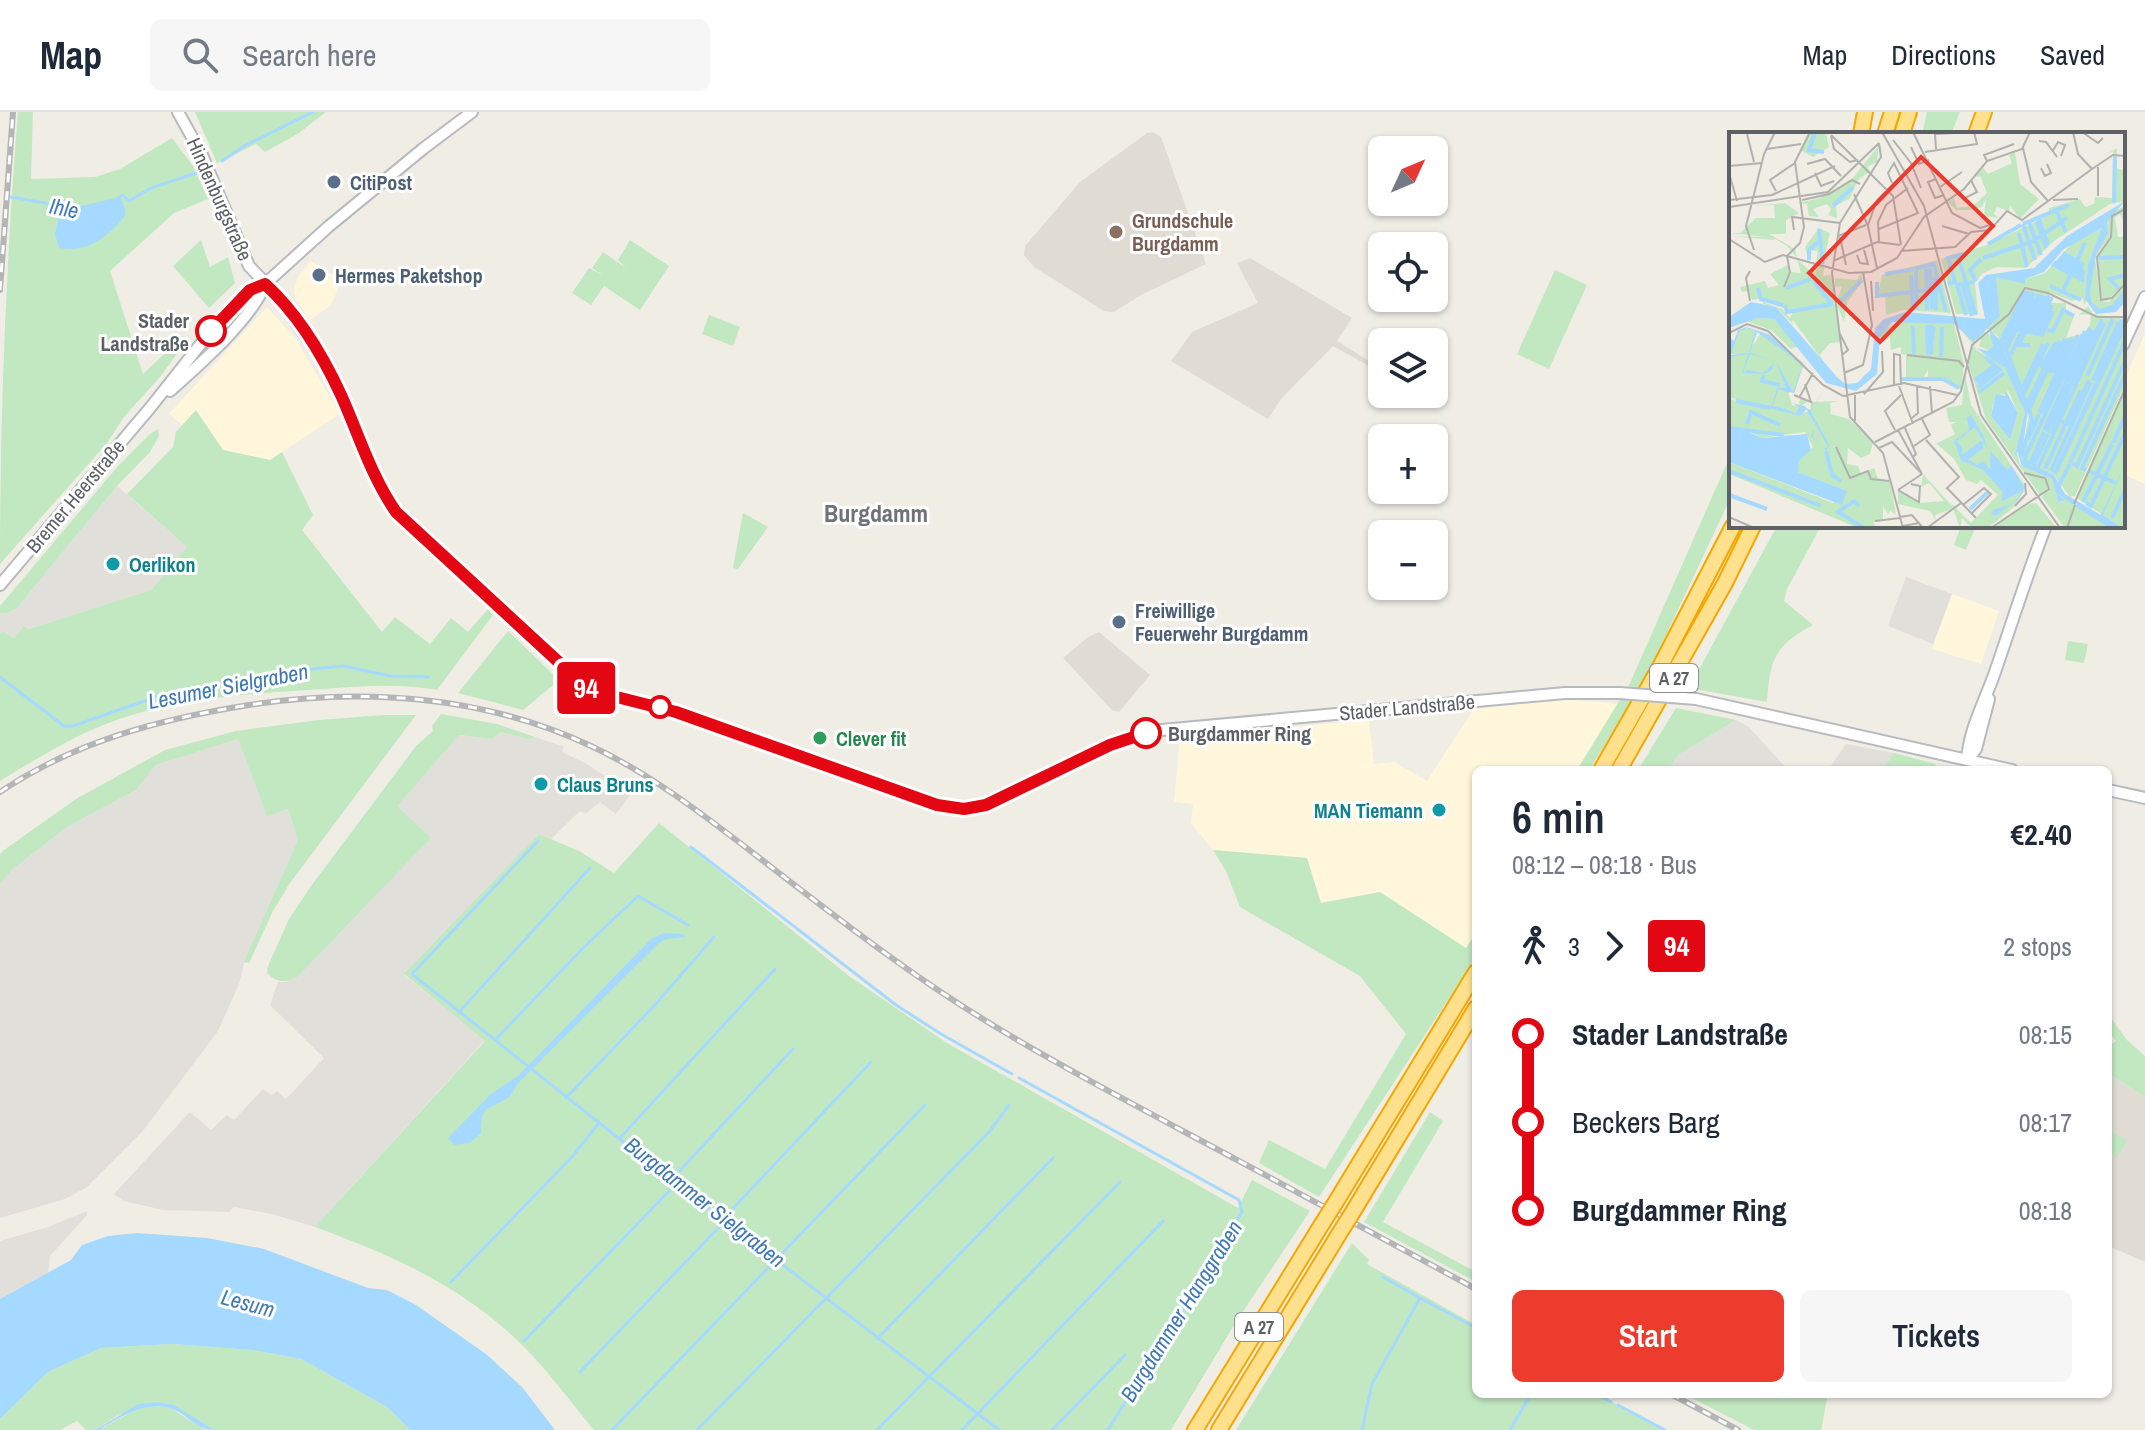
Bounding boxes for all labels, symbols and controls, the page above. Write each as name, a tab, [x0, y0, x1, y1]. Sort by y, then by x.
search box	[150, 19, 710, 91]
text: Map	[40, 30, 102, 81]
icon: search	[178, 33, 222, 77]
text: Search here	[242, 35, 376, 75]
text: Map	[1803, 36, 1847, 74]
text: Directions	[1891, 36, 1996, 74]
text: Saved	[2040, 36, 2105, 74]
inset map	[1729, 132, 2125, 528]
street label: Hindenburgstraße	[181, 133, 259, 265]
north arrow	[1368, 136, 1448, 216]
map controls	[1368, 136, 1448, 600]
place label: CitiPost	[350, 169, 412, 196]
marker: CitiPost	[325, 173, 343, 191]
water label: Ihle	[47, 190, 81, 226]
place label: Grundschule Burgdamm	[1132, 207, 1233, 257]
marker: Grundschule Burgdamm	[1107, 223, 1125, 241]
button: locate	[1368, 232, 1448, 312]
place label: Hermes Paketshop	[335, 262, 483, 289]
marker: Hermes Paketshop	[310, 266, 328, 284]
place label: Stader Landstraße	[101, 307, 190, 357]
marker: Stader Landstraße	[196, 316, 226, 346]
button: layers	[1368, 328, 1448, 408]
button: +	[1368, 424, 1448, 504]
street label: Bremer Heerstraße	[20, 434, 130, 558]
district label: Burgdamm	[824, 497, 928, 529]
button: −	[1368, 520, 1448, 600]
place label: Oerlikon	[129, 551, 196, 578]
marker: Oerlikon	[104, 555, 122, 573]
place label: Freiwillige Feuerwehr Burgdamm	[1135, 597, 1308, 647]
marker: Freiwillige Feuerwehr Burgdamm	[1110, 613, 1128, 631]
water label: Lesumer Sielgraben	[145, 656, 311, 716]
line badge: 94	[550, 662, 622, 714]
road number: A 27	[1650, 664, 1698, 692]
text: 94	[573, 669, 599, 707]
street label: Stader Landstraße	[1338, 688, 1476, 726]
unlabelled marker	[649, 696, 671, 718]
marker: Burgdammer Ring	[1131, 718, 1161, 748]
place label: Burgdammer Ring	[1168, 720, 1311, 747]
place label: Clever fit	[836, 725, 907, 752]
marker: Clever fit	[811, 729, 829, 747]
place label: Claus Bruns	[557, 771, 654, 798]
marker: Claus Bruns	[532, 775, 550, 793]
text: 6 min	[1512, 787, 1605, 847]
place label: MAN Tiemann	[1314, 797, 1423, 824]
marker: MAN Tiemann	[1430, 801, 1448, 819]
text: €2.40	[2010, 814, 2072, 854]
text: 08:12 – 08:18 · Bus	[1512, 847, 1697, 882]
icon: walk	[1512, 924, 1556, 968]
icon: forward	[1592, 924, 1636, 968]
text: 94	[1664, 927, 1689, 965]
text: 3	[1568, 929, 1580, 964]
text: 2 stops	[2003, 929, 2072, 964]
text: Stader Landstraße	[1572, 1014, 1788, 1054]
text: 08:15	[2019, 1017, 2072, 1052]
text: Beckers Barg	[1572, 1102, 1720, 1142]
text: 08:17	[2019, 1105, 2072, 1140]
water label: Burgdammer Sielgraben	[618, 1130, 792, 1274]
text: Burgdammer Ring	[1572, 1190, 1787, 1230]
text: 08:18	[2019, 1193, 2072, 1228]
water label: Burgdammer Hanggraben	[1113, 1215, 1249, 1407]
water label: Lesum	[218, 1282, 278, 1324]
button: Start	[1512, 1290, 1784, 1382]
button: Tickets	[1800, 1290, 2072, 1382]
road number: A 27	[1235, 1313, 1283, 1341]

